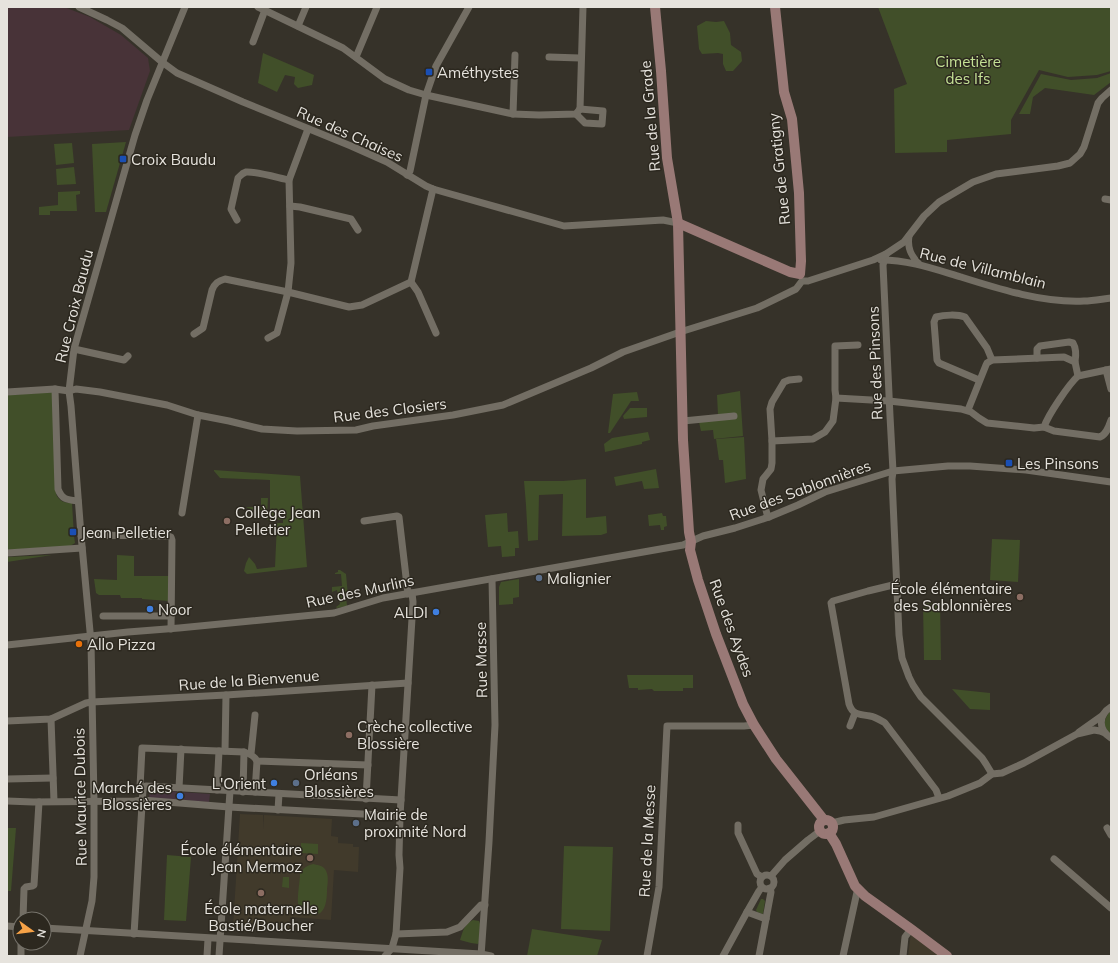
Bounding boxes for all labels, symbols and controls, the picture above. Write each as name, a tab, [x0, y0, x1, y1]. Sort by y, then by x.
park label: Cimetière des Ifs	[935, 52, 1001, 88]
street label: Rue de la Grade	[636, 60, 664, 172]
place label: Améthystes	[437, 63, 519, 82]
marker: Améthystes	[424, 67, 434, 77]
street label: Rue des Chaises	[294, 102, 406, 166]
street label: Rue de Gratigny	[764, 112, 794, 226]
place label: Croix Baudu	[131, 150, 216, 169]
marker: Croix Baudu	[118, 154, 128, 164]
street label: Rue de Villamblain	[918, 243, 1048, 293]
street label: Rue Croix Baudu	[51, 247, 97, 365]
street label: Rue des Pinsons	[864, 306, 886, 420]
street label: Rue des Closiers	[332, 394, 448, 426]
place label: Les Pinsons	[1017, 454, 1099, 473]
street label: Rue des Sablonnières	[727, 456, 873, 524]
marker: Les Pinsons	[1004, 458, 1014, 468]
place label: Collège Jean Pelletier	[235, 503, 321, 539]
marker: Collège Jean Pelletier	[222, 516, 232, 526]
place label: Jean Pelletier	[81, 523, 172, 542]
marker: Jean Pelletier	[68, 527, 78, 537]
place label: Malignier	[547, 569, 612, 588]
street label: Rue des Murlins	[304, 570, 416, 612]
marker: Malignier	[534, 573, 544, 583]
street label: Rue des Aydes	[706, 576, 758, 680]
place label: École élémentaire des Sablonnières	[890, 579, 1012, 615]
marker: École élémentaire des Sablonnières	[1015, 592, 1025, 602]
place label: Noor	[158, 600, 192, 619]
place label: ALDI	[394, 603, 428, 622]
marker: Noor	[145, 604, 155, 614]
marker: ALDI	[431, 607, 441, 617]
street label: Rue Masse	[471, 622, 491, 698]
place label: Allo Pizza	[87, 635, 155, 654]
marker: Allo Pizza	[74, 639, 84, 649]
street label: Rue de la Bienvenue	[178, 666, 320, 694]
place label: Crèche collective Blossière	[357, 717, 472, 753]
street label: Rue Maurice Dubois	[69, 728, 91, 866]
marker: Crèche collective Blossière	[344, 730, 354, 740]
place label: Orléans Blossières	[304, 765, 374, 801]
place label: L'Orient	[212, 774, 266, 793]
place label: Marché des Blossières	[92, 778, 172, 814]
marker: L'Orient	[269, 778, 279, 788]
marker: Orléans Blossières	[291, 778, 301, 788]
street label: Rue de la Messe	[635, 784, 659, 898]
marker: Marché des Blossières	[175, 791, 185, 801]
place label: Mairie de proximité Nord	[364, 805, 466, 841]
marker: Mairie de proximité Nord	[351, 818, 361, 828]
place label: École élémentaire Jean Mermoz	[180, 840, 302, 876]
marker: École élémentaire Jean Mermoz	[305, 853, 315, 863]
marker: École maternelle Bastié/Boucher	[256, 888, 266, 898]
place label: École maternelle Bastié/Boucher	[204, 899, 318, 935]
north arrow	[12, 911, 52, 951]
text: N	[34, 928, 50, 939]

